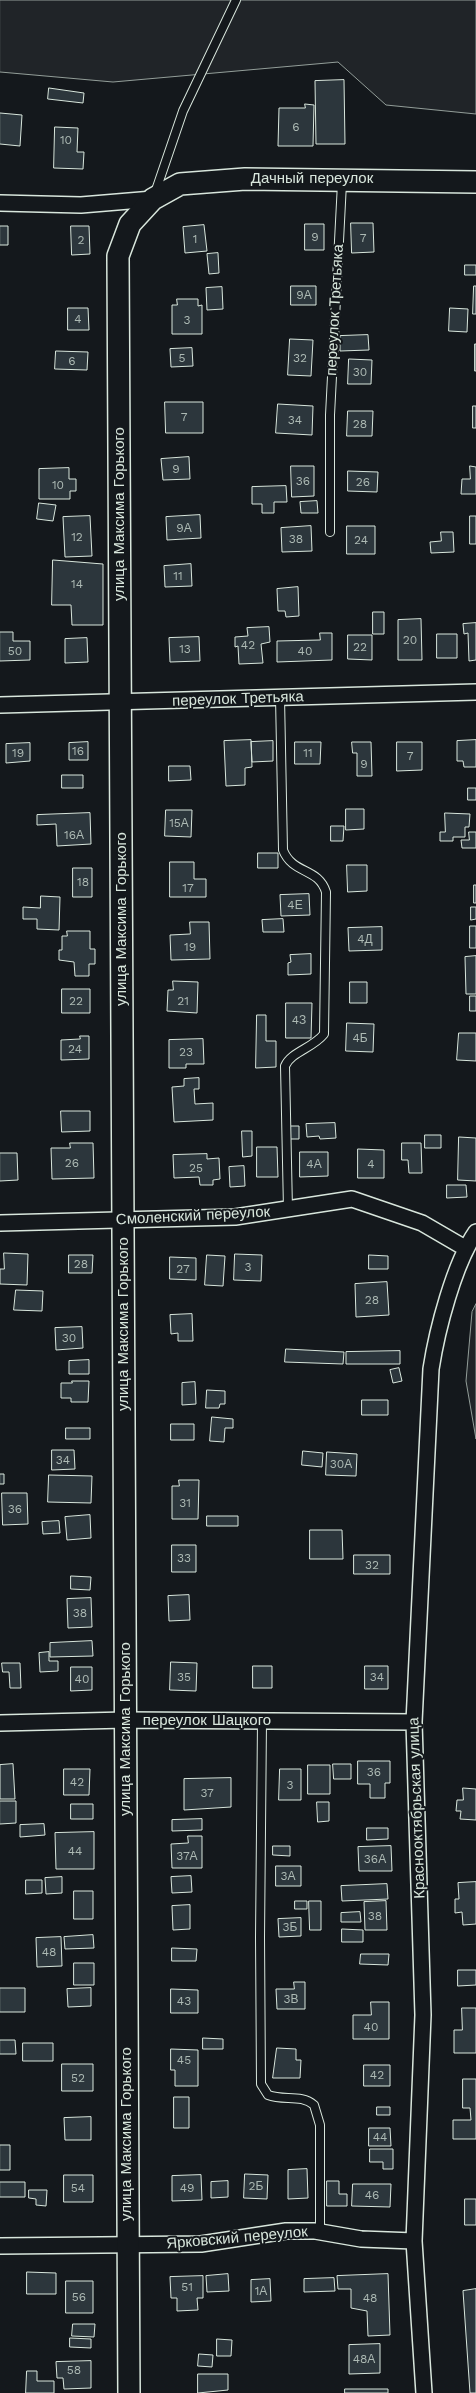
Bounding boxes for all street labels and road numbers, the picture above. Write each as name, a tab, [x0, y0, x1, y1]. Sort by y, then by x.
street label: Дачный переулок	[251, 170, 373, 188]
street label: переулок Третьяка	[323, 244, 347, 376]
street label: улица Максима Горького	[111, 427, 129, 601]
street label: переулок Третьяка	[172, 688, 304, 710]
street label: улица Максима Горького	[113, 832, 131, 1006]
street label: Смоленский переулок	[115, 1203, 271, 1229]
street label: улица Максима Горького	[115, 1237, 133, 1411]
street label: улица Максима Горького	[117, 1642, 135, 1816]
street label: переулок Шацкого	[143, 1712, 271, 1730]
street label: Краснооктябрьская улица	[405, 1717, 429, 1899]
street label: улица Максима Горького	[118, 2047, 136, 2221]
street label: Ярковский переулок	[166, 2223, 308, 2253]

